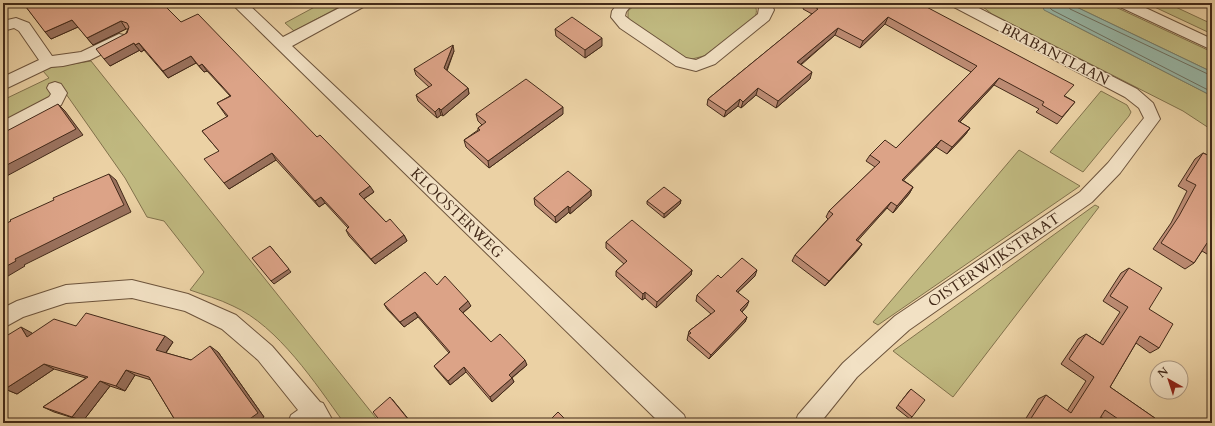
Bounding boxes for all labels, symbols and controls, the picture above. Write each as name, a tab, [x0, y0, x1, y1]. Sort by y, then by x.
street label: BRABANTLAAN	[997, 18, 1113, 90]
street label: KLOOSTERWEG	[406, 163, 508, 263]
street label: OISTERWIJKSTRAAT	[924, 208, 1064, 312]
north arrow	[1149, 360, 1189, 400]
text: N	[1155, 363, 1172, 381]

